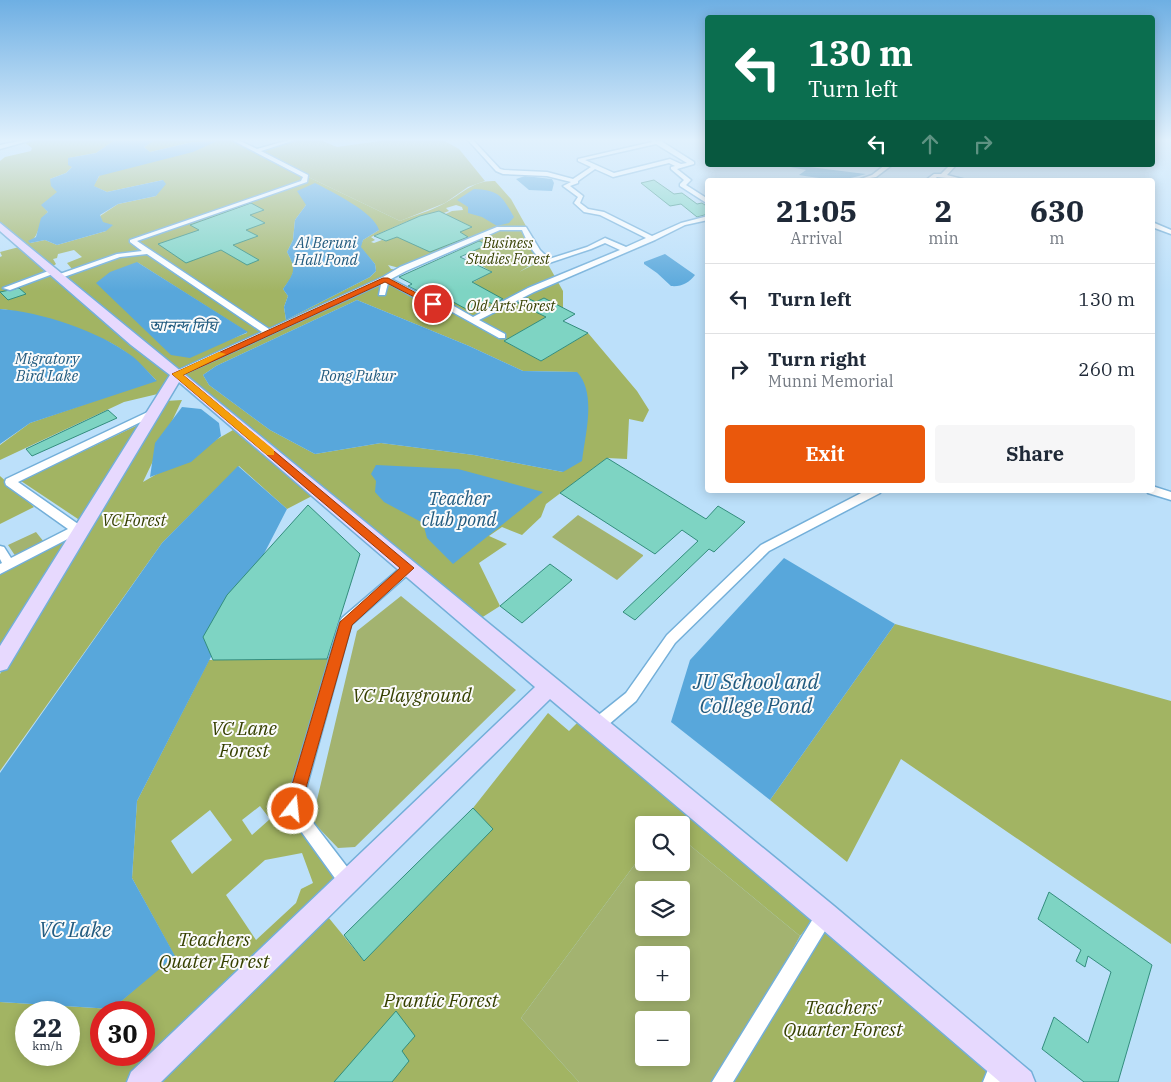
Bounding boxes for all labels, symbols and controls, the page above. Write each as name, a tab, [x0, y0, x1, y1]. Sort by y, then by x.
text: 130 m	[808, 30, 913, 76]
icon: left	[725, 35, 790, 100]
text: Turn left	[808, 74, 898, 103]
icon: left	[863, 130, 891, 158]
icon: ahead	[916, 130, 944, 158]
icon: right	[969, 130, 997, 158]
text: 21:05	[776, 191, 857, 230]
text: 2	[935, 191, 953, 230]
text: 630	[1030, 191, 1084, 230]
text: Arrival	[791, 228, 843, 248]
text: min	[928, 228, 959, 248]
text: m	[1049, 228, 1065, 248]
water label: Al Beruni Hall Pond	[293, 233, 359, 269]
park label: Business Studies Forest	[465, 234, 551, 268]
pin	[412, 283, 454, 325]
icon: left	[725, 285, 753, 313]
text: Turn left	[768, 287, 851, 311]
text: 130 m	[1078, 287, 1135, 311]
icon: arrive	[419, 290, 447, 318]
park label: Old Arts Forest	[467, 297, 556, 315]
water label: আনন্দ দিঘি	[149, 316, 220, 335]
text: Turn right	[768, 347, 866, 371]
water label: Migratory Bird Lake	[14, 349, 80, 385]
icon: right	[725, 355, 753, 383]
text: 260 m	[1078, 357, 1135, 381]
water label: Rong Pukur	[319, 366, 396, 385]
text: Munni Memorial	[768, 371, 894, 391]
button: Exit	[725, 425, 925, 483]
button: Share	[935, 425, 1135, 483]
water label: Teacher club pond	[422, 487, 497, 531]
park label: VC Forest	[102, 510, 167, 530]
water label: JU School and College Pond	[692, 667, 819, 719]
park label: VC Playground	[352, 683, 473, 707]
park label: VC Lane Forest	[211, 716, 278, 762]
position arrow	[266, 782, 318, 834]
map controls	[635, 816, 690, 1066]
button: search	[635, 816, 690, 871]
button: layers	[635, 881, 690, 936]
water label: VC Lake	[39, 915, 112, 943]
park label: Teachers Quater Forest	[159, 927, 271, 973]
button: +	[635, 946, 690, 1001]
park label: Prantic Forest	[383, 988, 500, 1012]
park label: Teachers' Quarter Forest	[783, 995, 904, 1041]
speed limit sign: 30	[90, 1001, 155, 1066]
text: 22	[32, 1011, 63, 1044]
button: −	[635, 1011, 690, 1066]
text: km/h	[32, 1038, 63, 1053]

